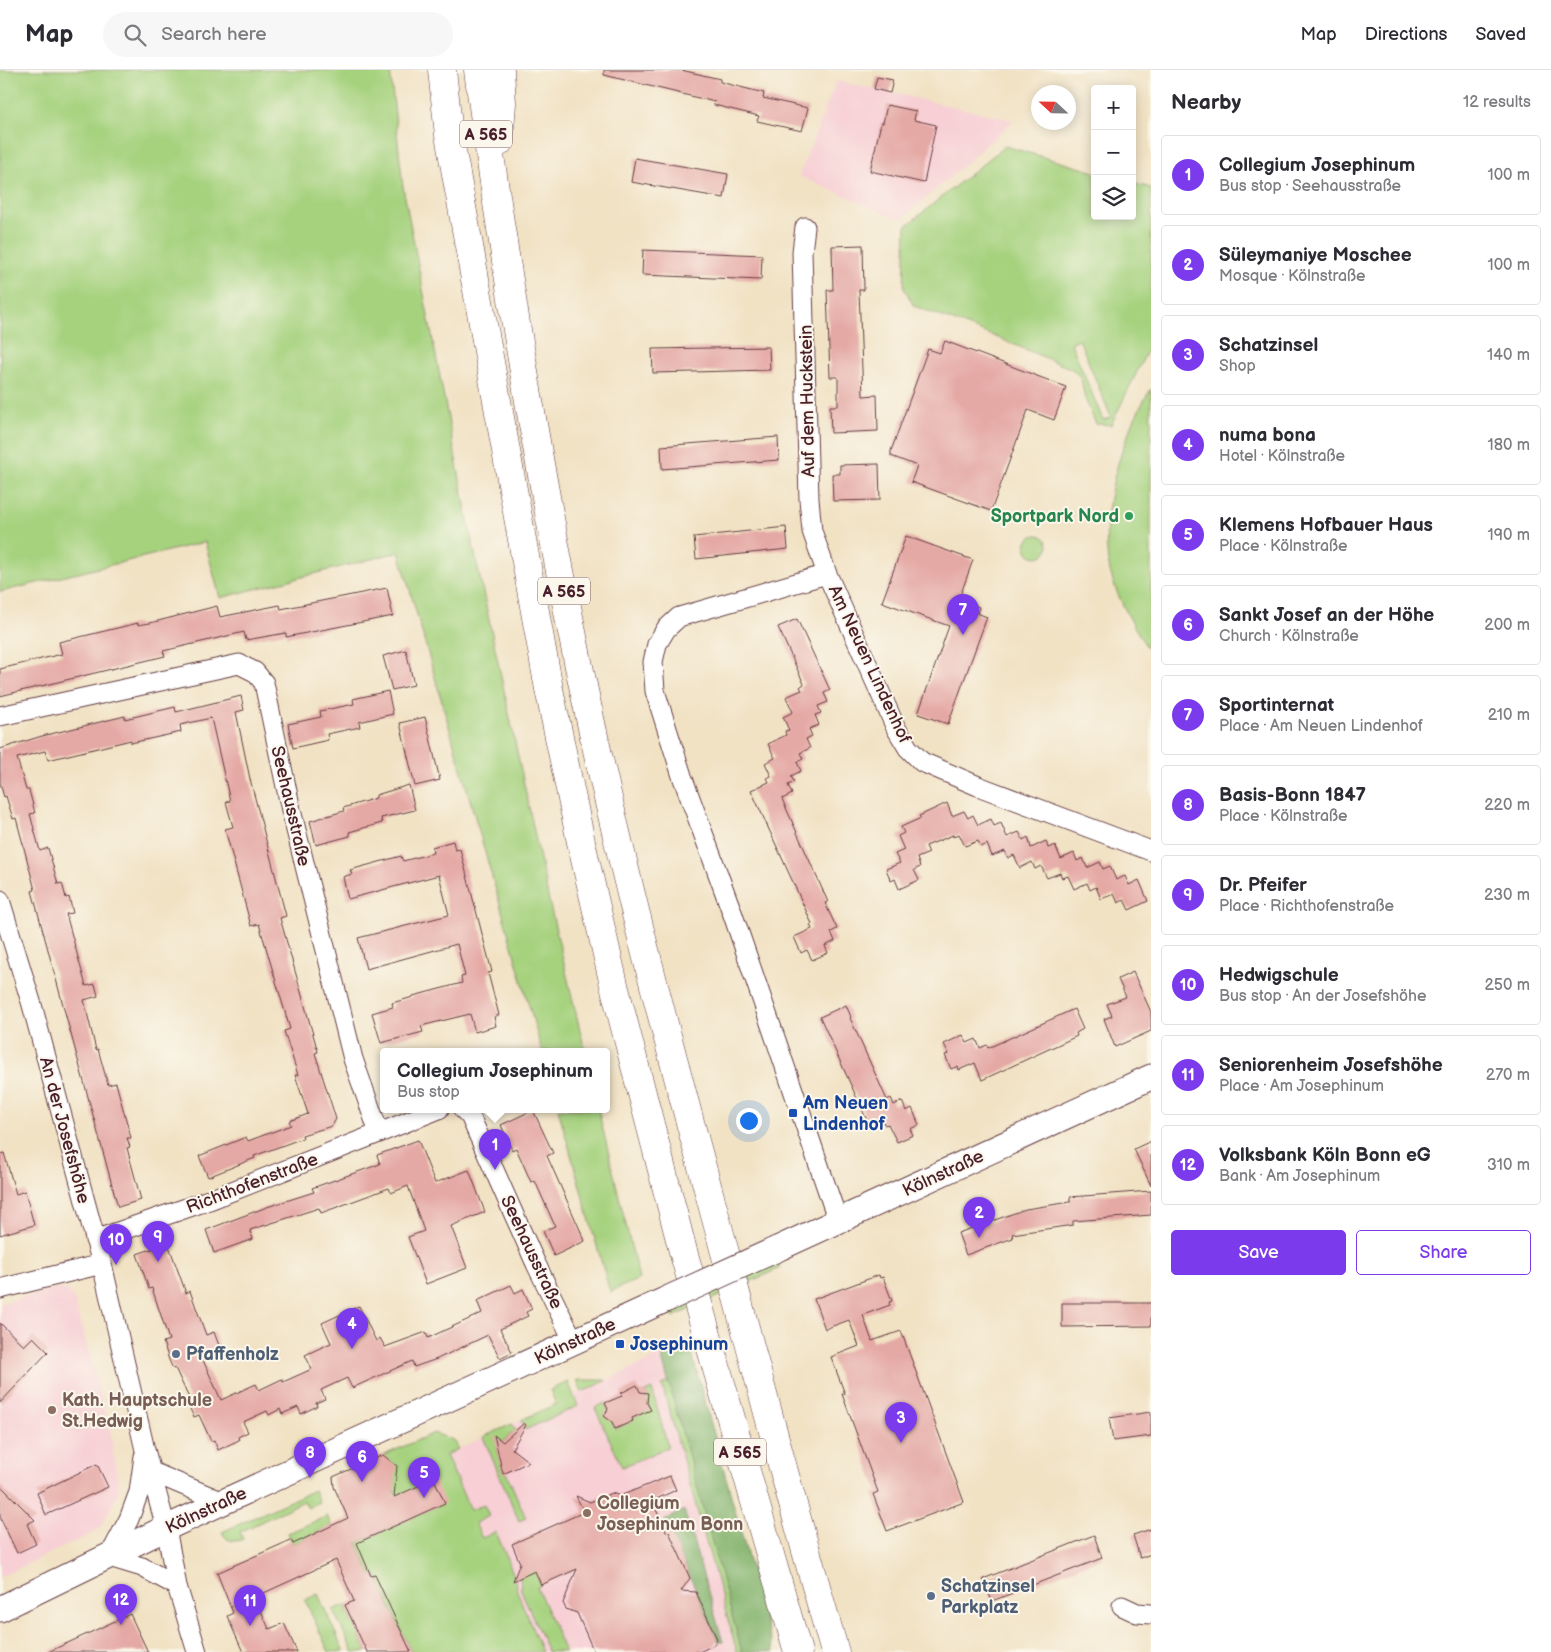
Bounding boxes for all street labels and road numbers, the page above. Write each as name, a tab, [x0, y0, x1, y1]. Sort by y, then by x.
road number: A 565	[460, 121, 512, 148]
street label: Auf dem Huckstein	[796, 325, 819, 477]
road number: A 565	[538, 578, 590, 604]
street label: Am Neuen Lindenhof	[824, 582, 916, 747]
street label: Seehausstraße	[266, 744, 315, 869]
street label: An der Josefshöhe	[35, 1055, 94, 1206]
street label: Kölnstraße	[899, 1145, 987, 1201]
street label: Richthofenstraße	[183, 1149, 321, 1218]
street label: Seehausstraße	[496, 1192, 567, 1313]
street label: Kölnstraße	[531, 1313, 619, 1369]
road number: A 565	[714, 1438, 766, 1465]
street label: Kölnstraße	[162, 1482, 250, 1538]

